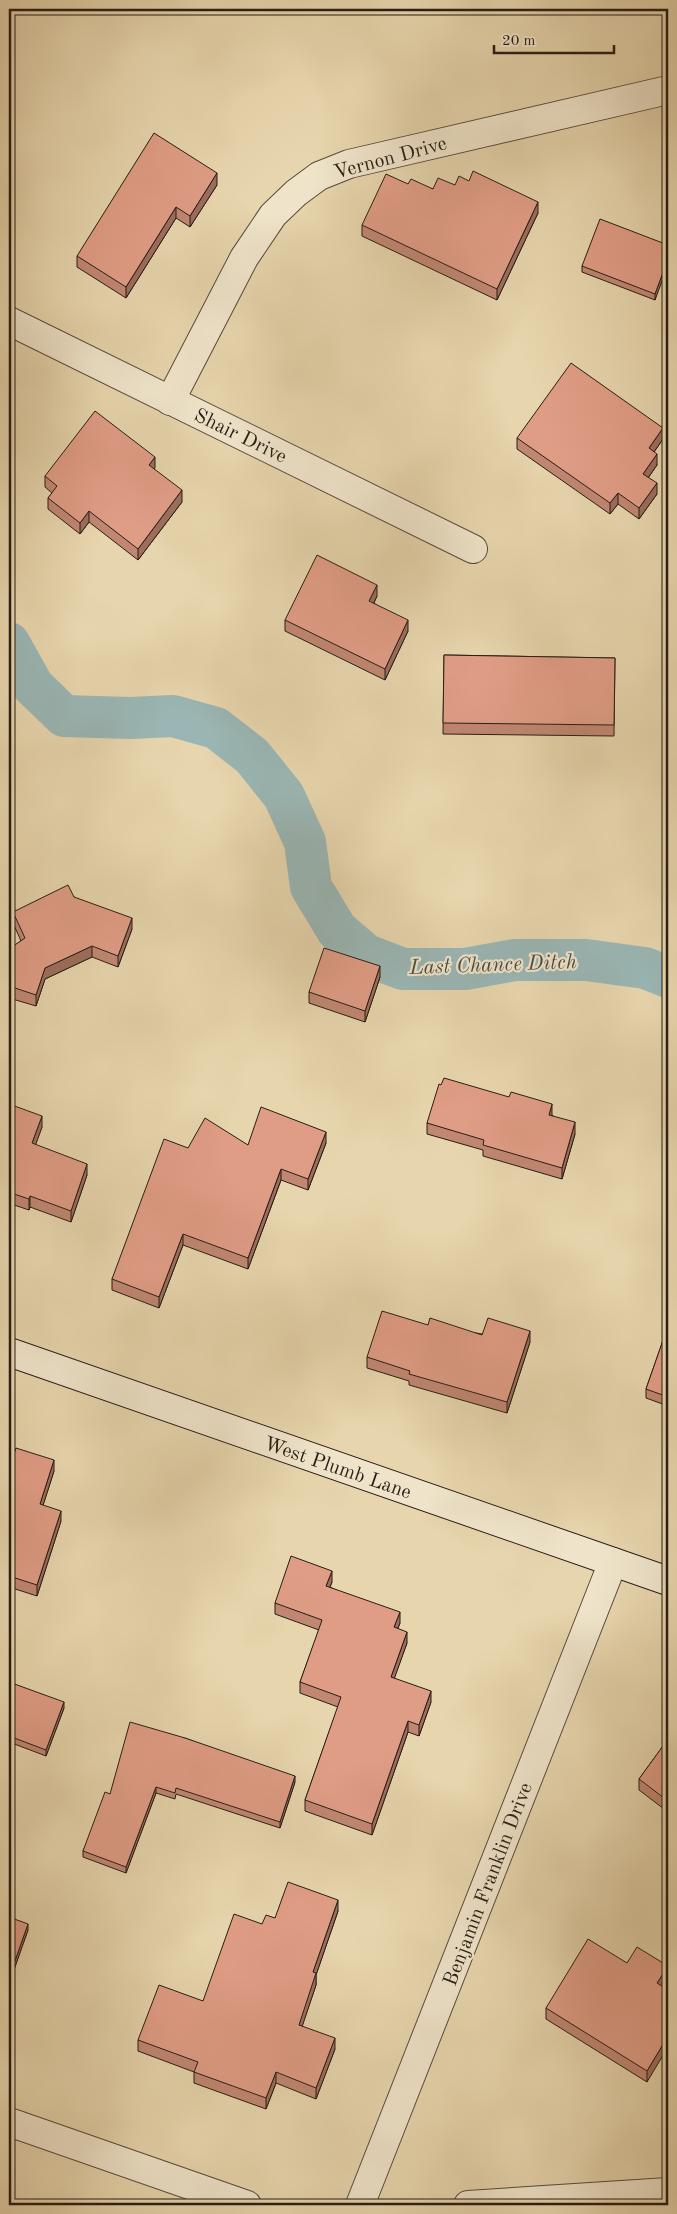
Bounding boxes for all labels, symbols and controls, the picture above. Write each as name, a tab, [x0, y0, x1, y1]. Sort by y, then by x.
scale bar	[494, 22, 614, 54]
text: 20 m	[502, 34, 536, 49]
street label: Vernon Drive	[332, 134, 449, 184]
street label: Shair Drive	[191, 406, 290, 468]
water label: Last Chance Ditch	[408, 952, 577, 979]
street label: West Plumb Lane	[261, 1434, 414, 1504]
street label: Benjamin Franklin Drive	[441, 1780, 537, 1989]

